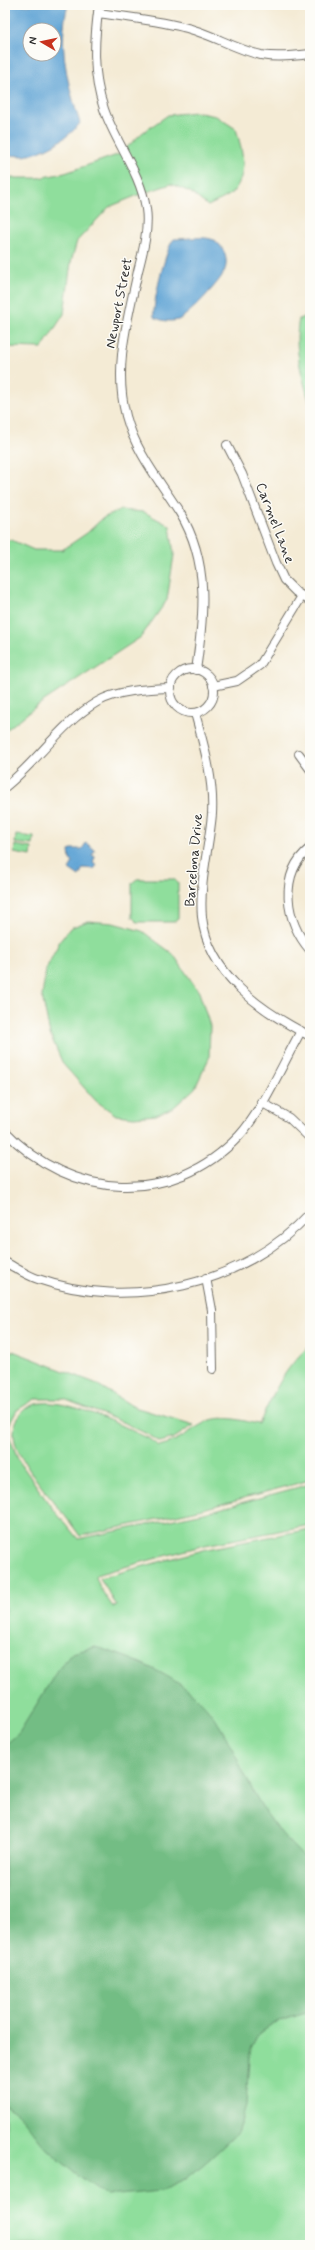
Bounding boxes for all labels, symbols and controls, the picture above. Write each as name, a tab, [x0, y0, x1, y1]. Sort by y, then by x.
north arrow	[22, 22, 62, 62]
text: N	[26, 36, 41, 45]
street label: Newport Street	[101, 256, 137, 350]
street label: Carmel Lane	[251, 480, 299, 566]
street label: Barcelona Drive	[181, 812, 207, 907]

